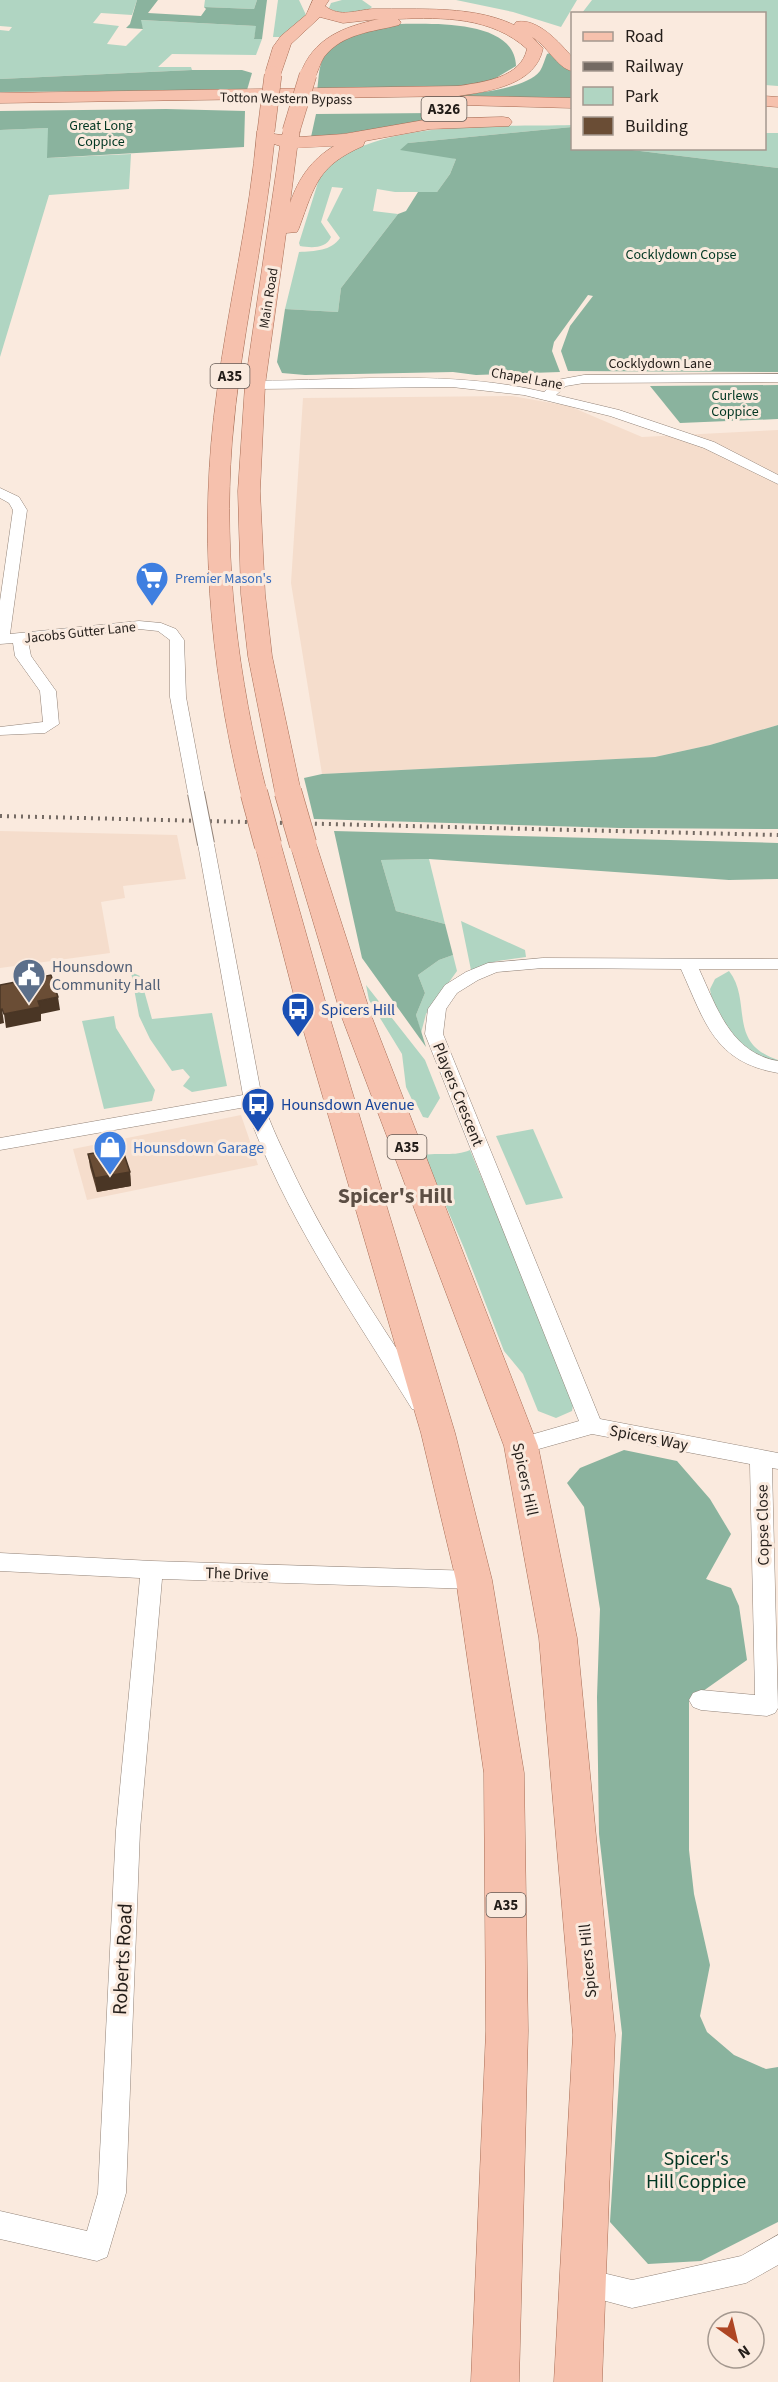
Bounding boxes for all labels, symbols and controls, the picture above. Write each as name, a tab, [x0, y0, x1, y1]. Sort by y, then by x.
legend	[571, 12, 766, 150]
text: Road	[625, 24, 664, 49]
text: Railway	[625, 54, 684, 79]
text: Park	[625, 84, 659, 109]
street label: Totton Western Bypass	[220, 88, 352, 110]
road number: A326	[422, 97, 466, 121]
text: Building	[625, 114, 688, 139]
park label: Great Long Coppice	[69, 116, 133, 152]
park label: Cocklydown Copse	[626, 245, 737, 265]
street label: Main Road	[254, 266, 284, 330]
street label: Cocklydown Lane	[608, 354, 712, 374]
street label: Chapel Lane	[490, 363, 564, 395]
road number: A35	[210, 364, 250, 388]
park label: Curlews Coppice	[711, 386, 759, 422]
supermarket icon: Premier Mason's	[134, 560, 170, 607]
place label: Premier Mason's	[175, 569, 272, 589]
street label: Jacobs Gutter Lane	[23, 617, 137, 649]
place label: Hounsdown Community Hall	[52, 956, 160, 996]
public building icon: Hounsdown Community Hall	[11, 957, 47, 1004]
bus stop icon: Spicers Hill	[280, 991, 316, 1038]
place label: Spicers Hill	[321, 999, 395, 1021]
street label: Players Crescent	[427, 1039, 489, 1150]
bus stop icon: Hounsdown Avenue	[240, 1086, 276, 1133]
place label: Hounsdown Avenue	[281, 1094, 415, 1116]
shop icon: Hounsdown Garage	[92, 1129, 128, 1176]
road number: A35	[388, 1135, 426, 1159]
place label: Hounsdown Garage	[133, 1137, 264, 1159]
district label: Spicer's Hill	[338, 1180, 453, 1212]
street label: Spicers Way	[608, 1420, 690, 1456]
street label: Spicers Hill	[507, 1441, 543, 1518]
street label: Copse Close	[751, 1484, 775, 1566]
street label: The Drive	[205, 1562, 269, 1586]
road number: A35	[486, 1893, 526, 1917]
street label: Roberts Road	[106, 1902, 140, 2016]
street label: Spicers Hill	[574, 1923, 602, 1999]
park label: Spicer's Hill Coppice	[646, 2145, 746, 2196]
north arrow	[706, 2310, 766, 2370]
text: N	[733, 2340, 754, 2364]

